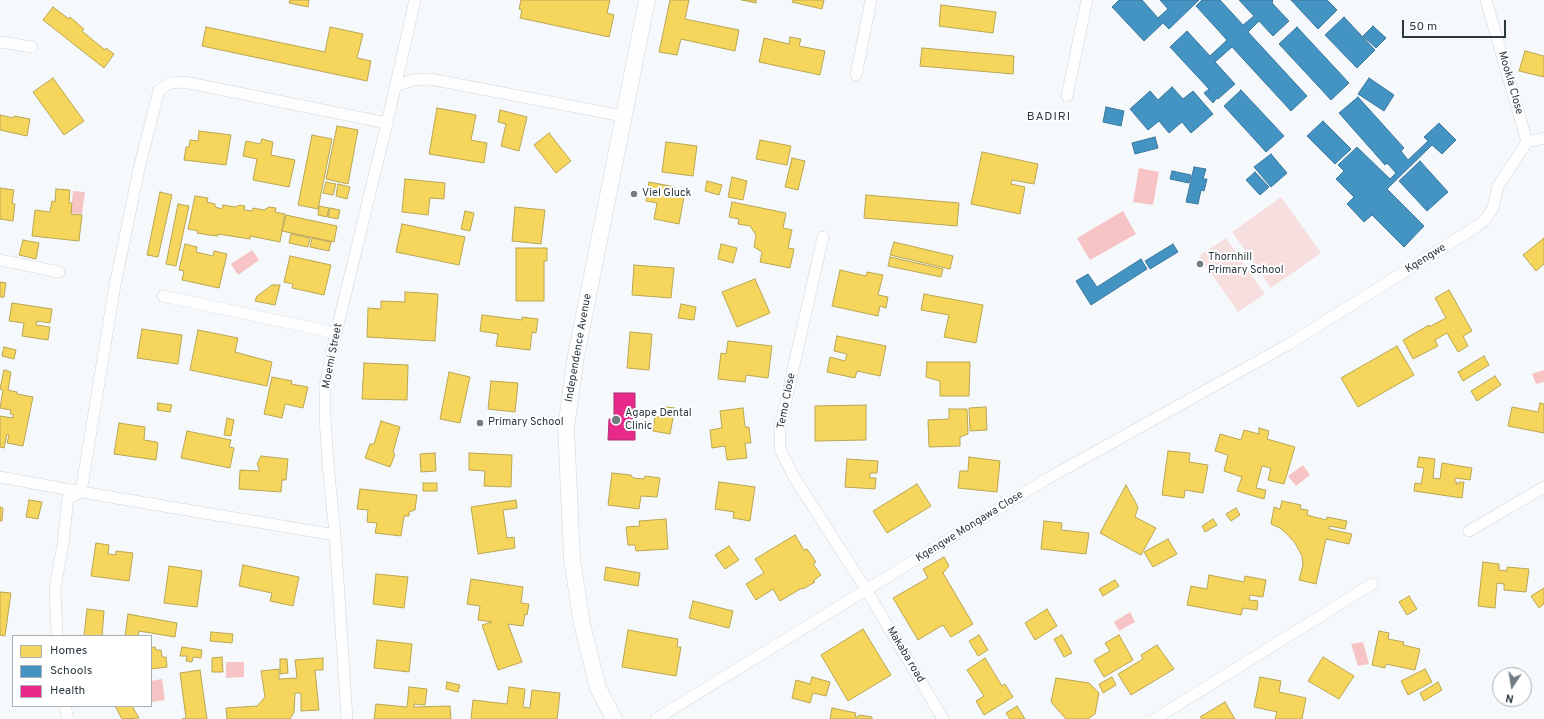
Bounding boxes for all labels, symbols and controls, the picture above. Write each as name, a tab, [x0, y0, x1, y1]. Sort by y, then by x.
scale bar	[1404, 12, 1508, 38]
text: 50 m	[1409, 19, 1437, 35]
street label: Mookla Close	[1495, 50, 1525, 116]
district label: BADIRI	[1027, 111, 1071, 125]
place label: Viel Gluck	[642, 187, 691, 201]
marker: Viel Gluck	[629, 189, 639, 199]
street label: Kgengwe	[1403, 241, 1449, 277]
place label: Thornhill Primary School	[1208, 251, 1284, 277]
marker: Thornhill Primary School	[1195, 259, 1205, 269]
street label: Independence Avenue	[563, 293, 595, 403]
street label: Moemi Street	[320, 322, 346, 390]
street label: Temo Close	[775, 372, 799, 430]
place label: Agape Dental Clinic	[625, 407, 692, 433]
marker: Agape Dental Clinic	[610, 414, 622, 426]
place label: Primary School	[488, 416, 564, 430]
marker: Primary School	[475, 418, 485, 428]
street label: Kgengwe Mongawa Close	[914, 488, 1026, 566]
street label: Makaba road	[883, 625, 927, 685]
legend	[12, 635, 152, 707]
text: Homes	[50, 643, 87, 659]
text: Schools	[50, 663, 92, 679]
north arrow	[1492, 667, 1532, 707]
text: Health	[50, 683, 85, 699]
text: N	[1504, 690, 1515, 705]

